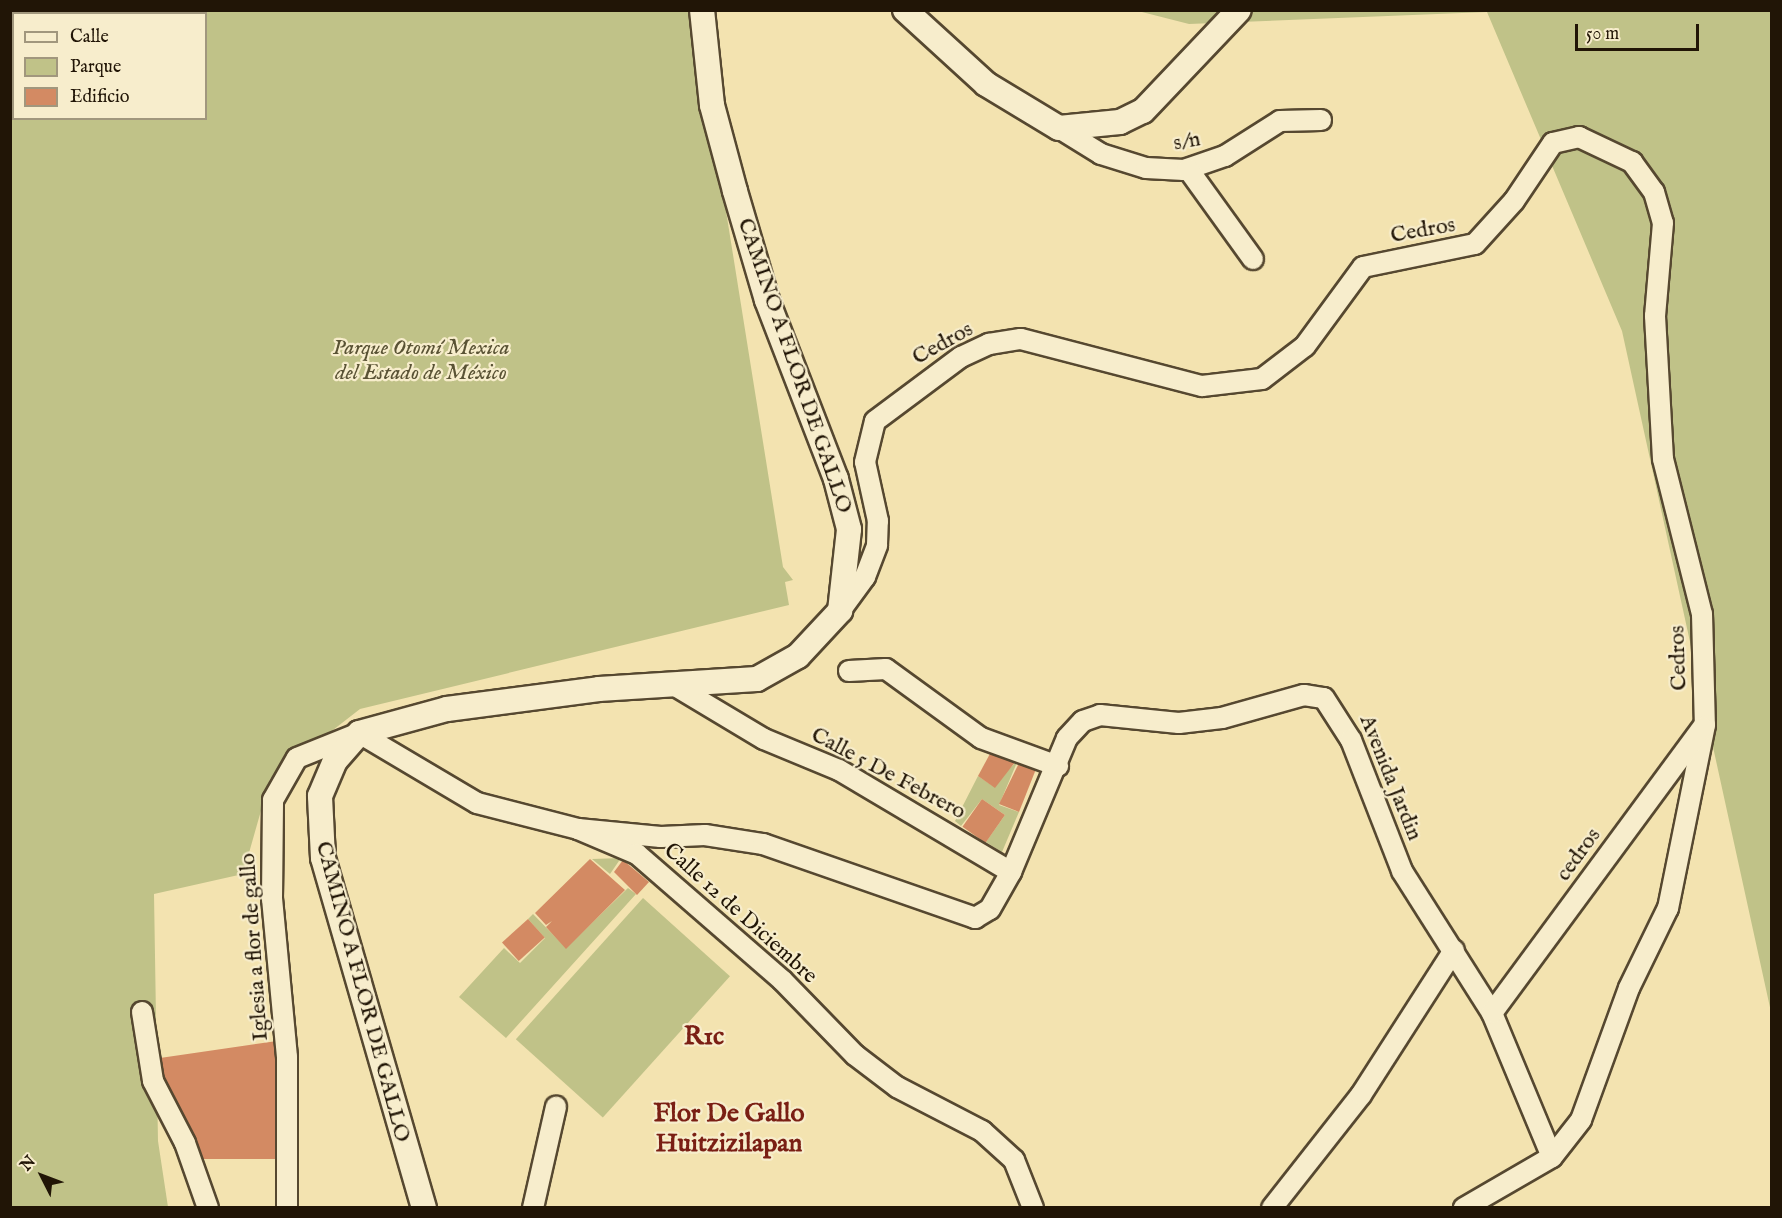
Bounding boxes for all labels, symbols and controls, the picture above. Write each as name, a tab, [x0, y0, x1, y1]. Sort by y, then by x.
legend	[12, 12, 207, 120]
scale bar	[1578, 12, 1702, 50]
text: 50 m	[1586, 23, 1619, 46]
text: Calle	[70, 26, 109, 49]
text: Parque	[70, 56, 121, 79]
text: Edificio	[70, 86, 130, 109]
street label: s/n	[1171, 127, 1203, 157]
street label: Cedros	[1389, 212, 1457, 250]
street label: CAMINO A FLOR DE GALLO	[731, 215, 857, 517]
street label: Cedros	[908, 317, 978, 371]
park label: Parque Otomí Mexica del Estado de México	[333, 335, 509, 386]
street label: Cedros	[1665, 625, 1693, 691]
street label: Avenida Jardin	[1353, 711, 1427, 845]
street label: Calle 5 De Febrero	[806, 722, 970, 826]
street label: cedros	[1551, 823, 1607, 887]
street label: Calle 12 de Diciembre	[658, 838, 822, 990]
street label: CAMINO A FLOR DE GALLO	[309, 839, 415, 1145]
street label: Iglesia a flor de gallo	[235, 852, 275, 1042]
district label: R1c	[684, 1021, 724, 1053]
district label: Flor De Gallo Huitzizilapan	[653, 1098, 805, 1160]
north arrow	[12, 1146, 72, 1206]
text: N	[17, 1152, 41, 1176]

